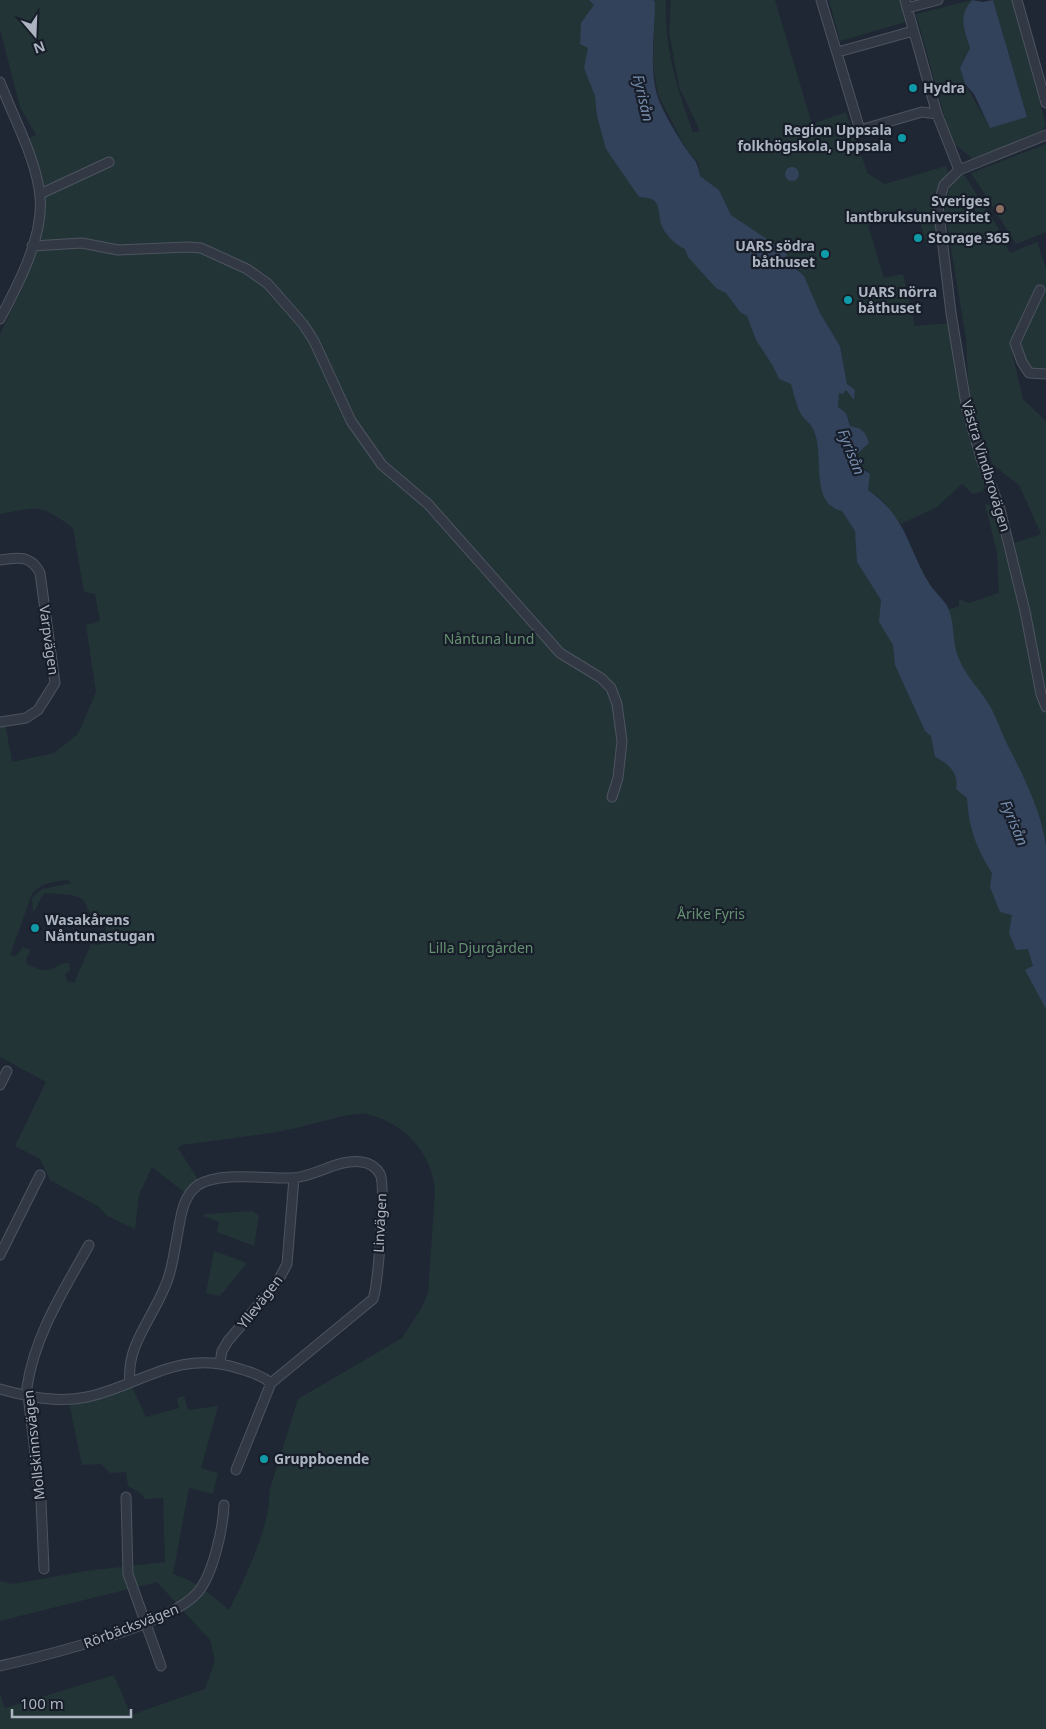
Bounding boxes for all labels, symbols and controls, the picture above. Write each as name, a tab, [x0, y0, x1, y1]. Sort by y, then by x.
north arrow	[10, 10, 60, 60]
text: N	[31, 37, 48, 59]
water label: Fyrisån	[629, 72, 659, 123]
place label: Hydra	[923, 78, 965, 97]
marker: Hydra	[907, 82, 919, 94]
place label: Region Uppsala folkhögskola, Uppsala	[737, 120, 892, 155]
marker: Region Uppsala folkhögskola, Uppsala	[896, 132, 908, 144]
place label: Sveriges lantbruksuniversitet	[846, 191, 990, 226]
marker: Sveriges lantbruksuniversitet	[994, 203, 1006, 215]
place label: Storage 365	[928, 228, 1010, 247]
marker: Storage 365	[912, 232, 924, 244]
place label: UARS södra båthuset	[735, 236, 815, 271]
marker: UARS södra båthuset	[819, 248, 831, 260]
place label: UARS nörra båthuset	[858, 282, 937, 317]
marker: UARS nörra båthuset	[842, 294, 854, 306]
street label: Västra Vindbrovägen	[957, 398, 1016, 534]
water label: Fyrisån	[834, 426, 870, 477]
street label: Varpvägen	[35, 604, 64, 676]
park label: Nåntuna lund	[444, 629, 534, 648]
water label: Fyrisån	[996, 797, 1033, 848]
park label: Årike Fyris	[677, 904, 745, 923]
place label: Wasakårens Nåntunastugan	[45, 910, 155, 945]
marker: Wasakårens Nåntunastugan	[29, 922, 41, 934]
park label: Lilla Djurgården	[429, 938, 533, 957]
street label: Linvägen	[368, 1193, 391, 1253]
street label: Yllevägen	[233, 1271, 286, 1332]
street label: Mollskinnsvägen	[18, 1389, 49, 1501]
place label: Gruppboende	[274, 1449, 369, 1468]
marker: Gruppboende	[258, 1453, 270, 1465]
street label: Rörbäcksvägen	[81, 1599, 181, 1652]
scale bar	[12, 1686, 131, 1718]
text: 100 m	[20, 1693, 64, 1713]

